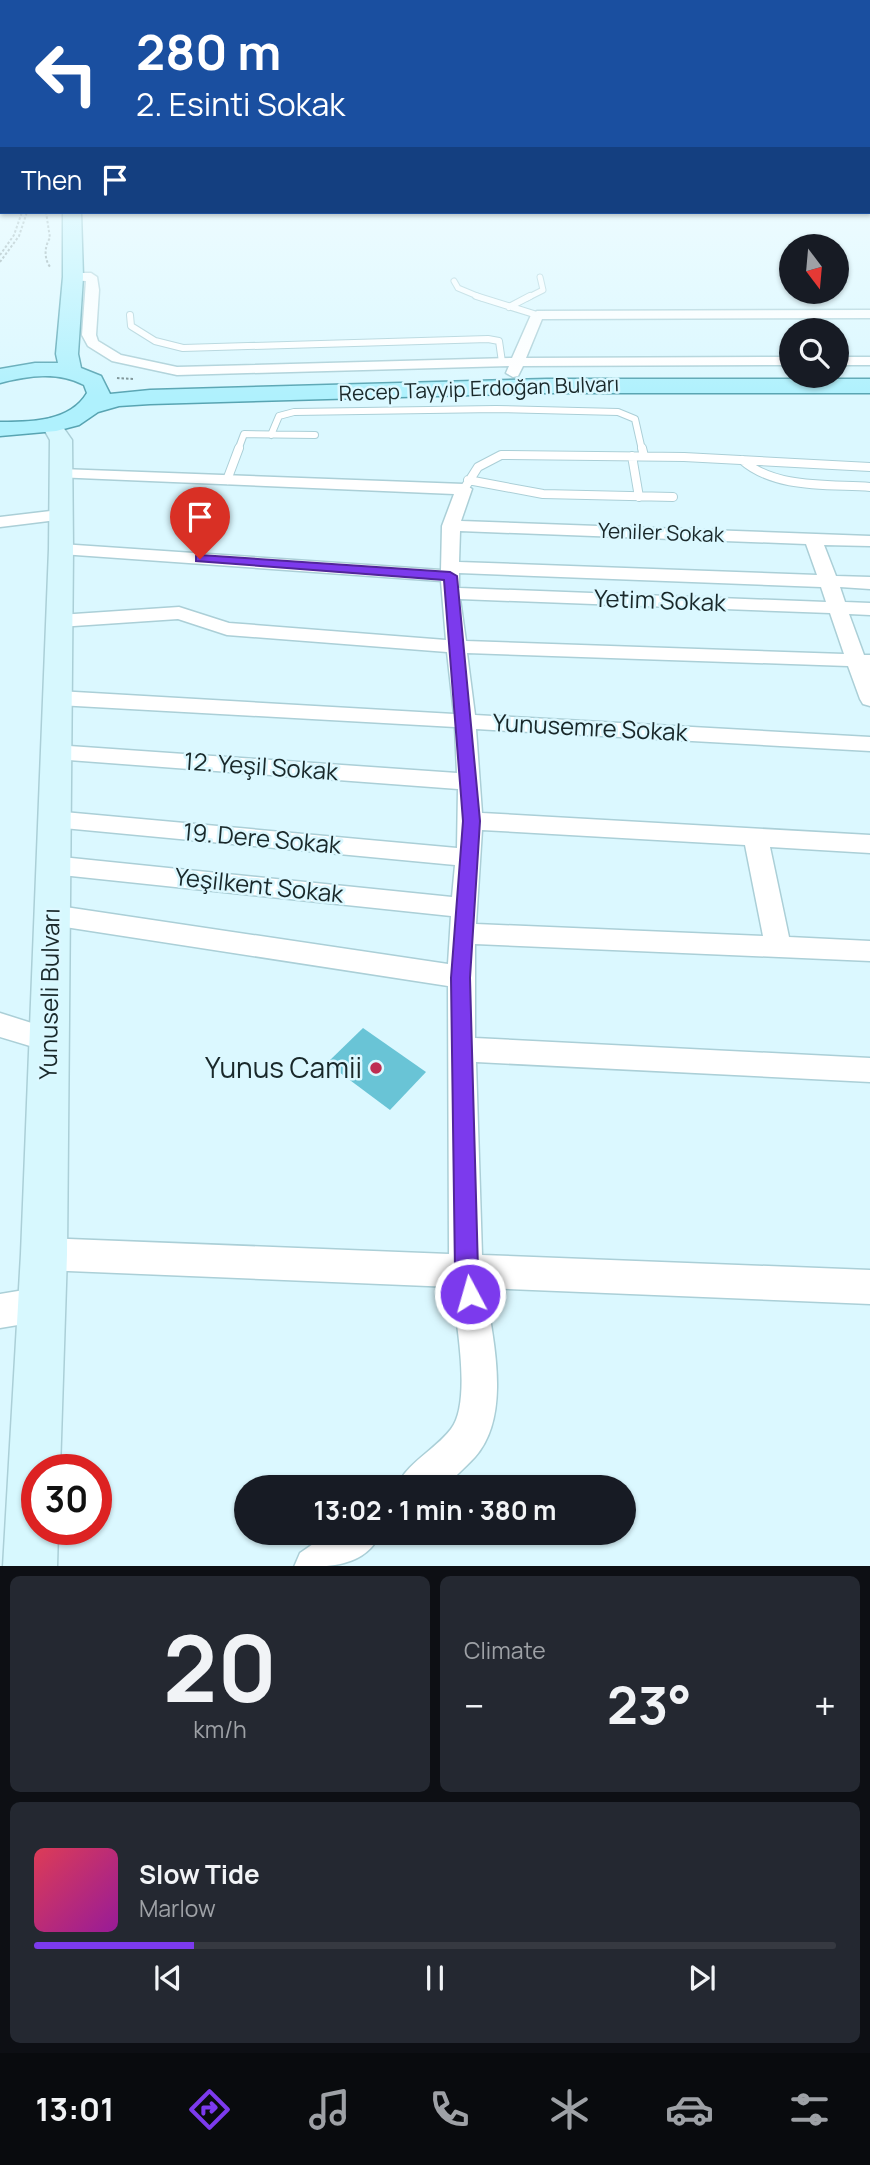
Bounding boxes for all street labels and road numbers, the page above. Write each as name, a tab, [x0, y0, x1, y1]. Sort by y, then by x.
street label: Recep Tayyip Erdoğan Bulvarı	[338, 369, 620, 407]
street label: Yeniler Sokak	[598, 516, 725, 548]
street label: Yetim Sokak	[594, 581, 728, 618]
street label: Yunusemre Sokak	[492, 705, 689, 748]
street label: 12. Yeşil Sokak	[183, 744, 340, 787]
street label: 19. Dere Sokak	[182, 814, 343, 861]
street label: Yeşilkent Sokak	[173, 859, 346, 910]
street label: Yunuseli Bulvarı	[31, 908, 66, 1080]

